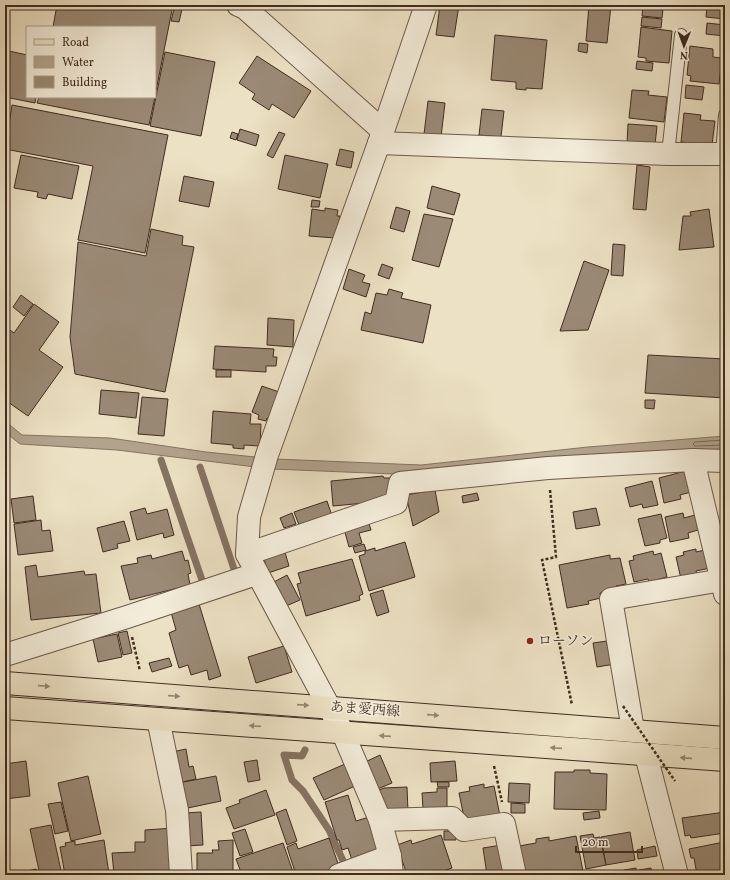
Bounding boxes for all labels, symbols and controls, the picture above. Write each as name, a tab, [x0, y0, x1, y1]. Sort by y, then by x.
legend	[26, 26, 156, 98]
north arrow	[664, 26, 704, 66]
text: Road	[62, 35, 89, 51]
text: N	[680, 47, 688, 62]
text: Water	[62, 55, 94, 71]
text: Building	[62, 75, 107, 91]
place label: ローソン	[538, 632, 593, 651]
marker: ローソン	[525, 636, 535, 646]
one-way arrow	[38, 683, 50, 690]
one-way arrow	[168, 692, 180, 699]
street label: あま愛西線	[329, 698, 401, 722]
one-way arrow	[297, 702, 309, 709]
one-way arrow	[427, 712, 439, 718]
one-way arrow	[249, 723, 261, 730]
one-way arrow	[379, 732, 391, 739]
one-way arrow	[550, 745, 562, 752]
one-way arrow	[680, 754, 692, 761]
scale bar	[576, 828, 642, 854]
text: 20 m	[582, 835, 609, 851]

